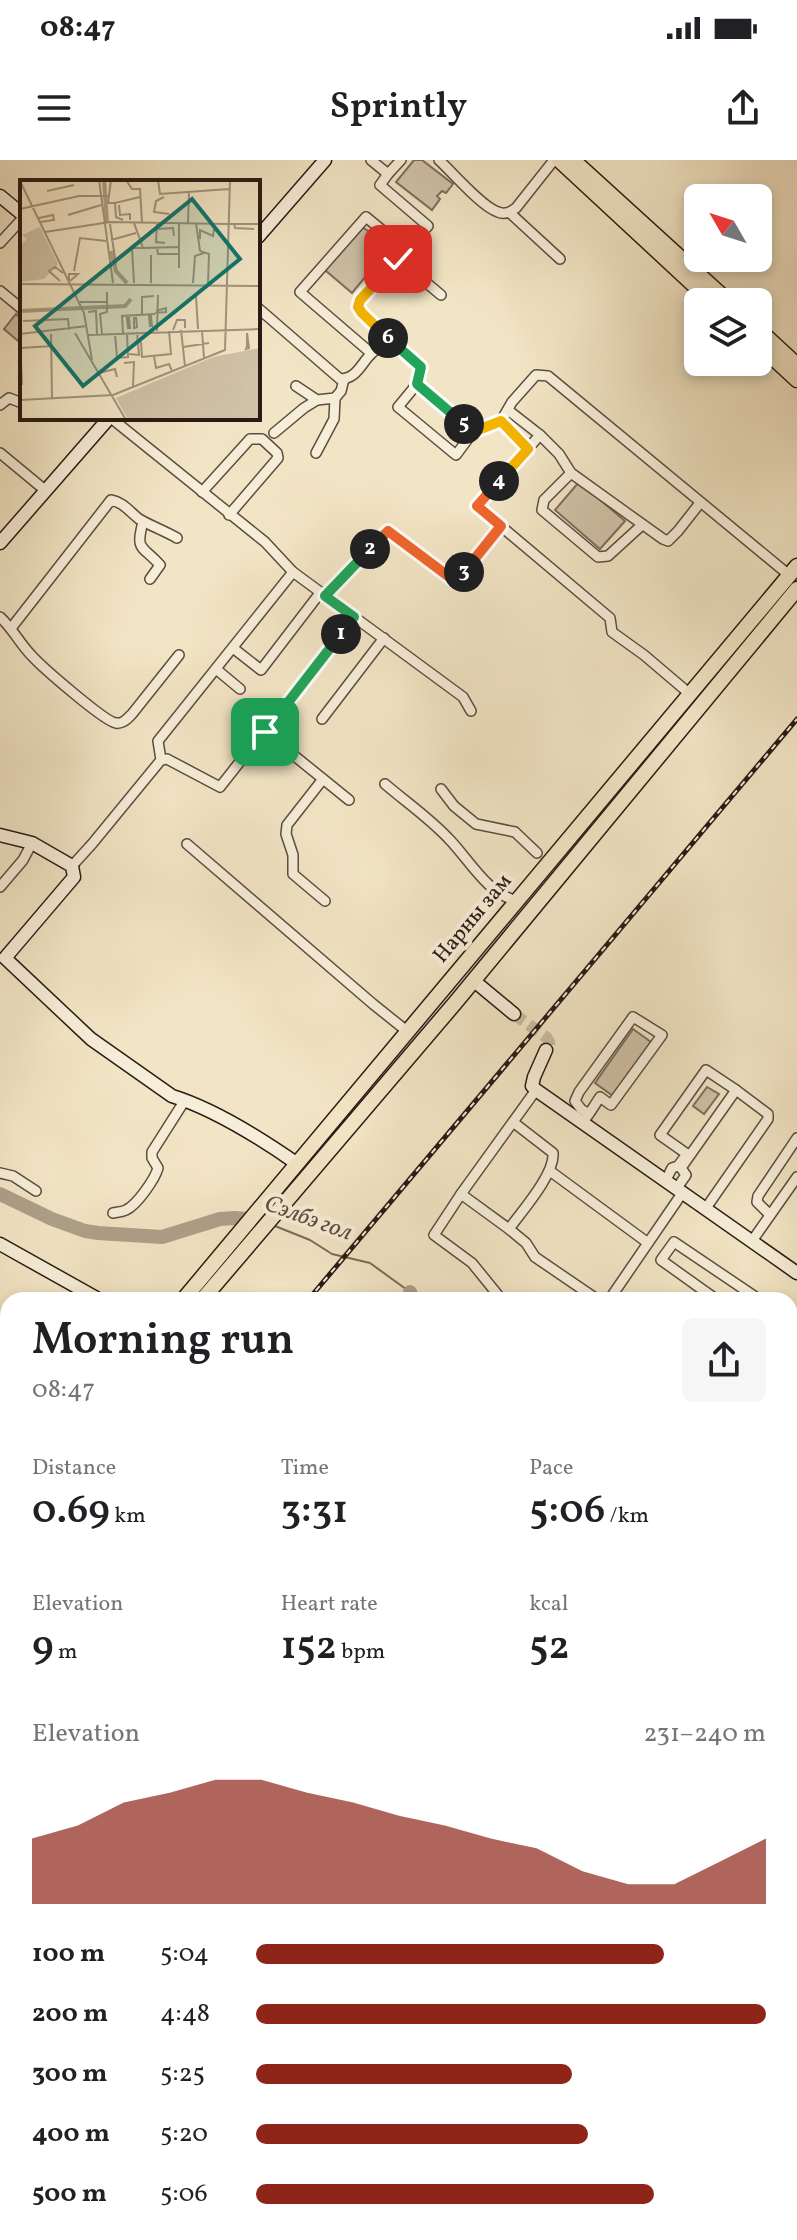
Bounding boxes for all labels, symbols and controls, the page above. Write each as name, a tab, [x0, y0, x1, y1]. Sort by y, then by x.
text: 08:47	[40, 7, 116, 49]
text: Sprintly	[330, 83, 467, 133]
icon: menu	[32, 86, 76, 130]
icon: share	[721, 86, 765, 130]
inset map	[20, 180, 260, 420]
north arrow	[684, 184, 772, 272]
map controls	[684, 184, 772, 376]
pin	[364, 225, 432, 293]
icon: check	[376, 237, 420, 281]
button: layers	[684, 288, 772, 376]
pin: 6	[368, 318, 408, 358]
text: 6	[382, 322, 394, 353]
pin: 5	[444, 404, 484, 444]
text: 5	[459, 408, 469, 439]
pin: 4	[479, 461, 519, 501]
text: 4	[492, 465, 506, 496]
pin: 2	[350, 529, 390, 569]
text: 2	[364, 533, 376, 564]
pin: 3	[444, 552, 484, 592]
text: 3	[458, 556, 470, 587]
pin: 1	[321, 614, 361, 654]
text: 1	[337, 618, 345, 649]
pin	[231, 698, 299, 766]
icon: arrive	[243, 710, 287, 754]
street label: Нарны зам	[426, 868, 520, 970]
water label: Сэлбэ гол	[259, 1187, 357, 1251]
text: Morning run	[32, 1311, 294, 1372]
button: share	[682, 1318, 766, 1402]
text: 08:47	[32, 1372, 95, 1408]
text: Distance	[32, 1453, 116, 1484]
text: Time	[281, 1453, 329, 1484]
text: Pace	[529, 1453, 573, 1484]
text: 0.69	[32, 1484, 110, 1540]
text: 3:31	[281, 1484, 348, 1540]
text: 5:06	[529, 1484, 605, 1540]
text: km	[110, 1501, 146, 1532]
text: /km	[605, 1501, 649, 1532]
text: Elevation	[32, 1589, 123, 1620]
text: Heart rate	[281, 1589, 378, 1620]
text: kcal	[529, 1589, 568, 1620]
text: 9	[32, 1620, 54, 1676]
text: 152	[281, 1620, 337, 1676]
text: 52	[529, 1620, 570, 1676]
text: m	[54, 1637, 77, 1668]
text: bpm	[337, 1637, 385, 1668]
text: Elevation	[32, 1716, 140, 1752]
text: 231–240 m	[643, 1716, 766, 1752]
text: 100 m	[32, 1936, 105, 1972]
text: 5:04	[160, 1936, 209, 1972]
text: 200 m	[32, 1996, 108, 2032]
text: 4:48	[160, 1996, 210, 2032]
text: 300 m	[32, 2056, 108, 2092]
text: 5:25	[160, 2056, 205, 2092]
text: 400 m	[32, 2116, 110, 2152]
text: 5:20	[160, 2116, 208, 2152]
text: 500 m	[32, 2176, 107, 2212]
text: 5:06	[160, 2176, 208, 2212]

